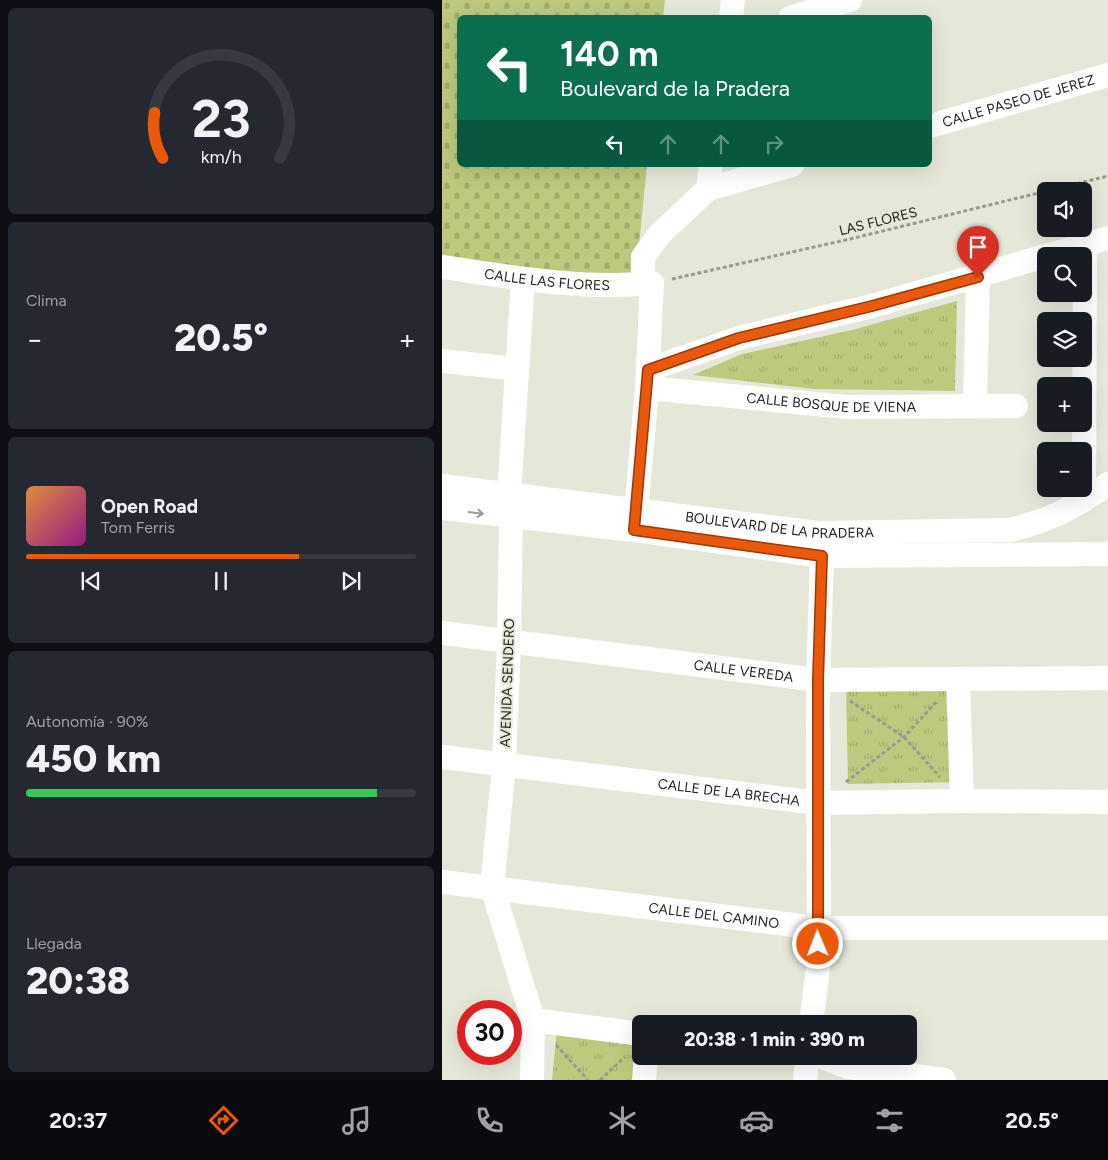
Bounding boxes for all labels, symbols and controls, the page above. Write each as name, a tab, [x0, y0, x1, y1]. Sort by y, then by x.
text: 140 m	[560, 33, 658, 75]
icon: left	[477, 35, 542, 100]
street label: CALLE PASEO DE JEREZ	[940, 71, 1097, 131]
text: Boulevard de la Pradera	[560, 75, 790, 102]
text: 23	[191, 88, 251, 150]
icon: left	[601, 130, 629, 158]
icon: ahead	[654, 130, 682, 158]
icon: ahead	[707, 130, 735, 158]
icon: right	[760, 130, 788, 158]
text: km/h	[201, 146, 241, 167]
map controls	[1037, 182, 1092, 497]
button: sound	[1037, 182, 1092, 237]
street label: LAS FLORES	[837, 204, 919, 239]
pin	[957, 226, 999, 277]
icon: arrive	[964, 233, 992, 261]
button: search	[1037, 247, 1092, 302]
street label: CALLE LAS FLORES	[483, 265, 610, 294]
text: Clima	[26, 291, 67, 310]
button: layers	[1037, 312, 1092, 367]
text: 20.5°	[174, 315, 268, 361]
text: −	[26, 322, 43, 356]
text: +	[399, 322, 416, 356]
button: +	[1037, 377, 1092, 432]
street label: CALLE BOSQUE DE VIENA	[746, 389, 917, 416]
button: −	[1037, 442, 1092, 497]
text: Open Road	[101, 495, 198, 518]
one-way arrow	[468, 508, 484, 518]
street label: BOULEVARD DE LA PRADERA	[684, 508, 875, 542]
text: Tom Ferris	[101, 518, 175, 537]
icon: previous	[77, 567, 105, 595]
icon: pause	[207, 567, 235, 595]
icon: next	[337, 567, 365, 595]
street label: AVENIDA SENDERO	[497, 618, 518, 748]
street label: CALLE VEREDA	[693, 657, 795, 686]
text: Autonomía · 90%	[26, 712, 149, 731]
text: 450 km	[26, 736, 161, 782]
street label: CALLE DE LA BRECHA	[657, 775, 801, 810]
street label: CALLE DEL CAMINO	[648, 899, 780, 932]
position arrow	[791, 917, 843, 969]
text: Llegada	[26, 934, 82, 953]
text: 20:38	[26, 958, 130, 1004]
speed limit sign: 30	[457, 1000, 522, 1065]
text: 20:38 · 1 min · 390 m	[684, 1028, 865, 1051]
icon: directions	[206, 1103, 241, 1138]
icon: music	[339, 1103, 374, 1138]
icon: phone	[472, 1103, 507, 1138]
icon: climate	[605, 1103, 640, 1138]
icon: car	[739, 1103, 774, 1138]
icon: filters	[872, 1103, 907, 1138]
text: 20:37	[49, 1107, 107, 1134]
text: 20.5°	[1005, 1107, 1059, 1134]

